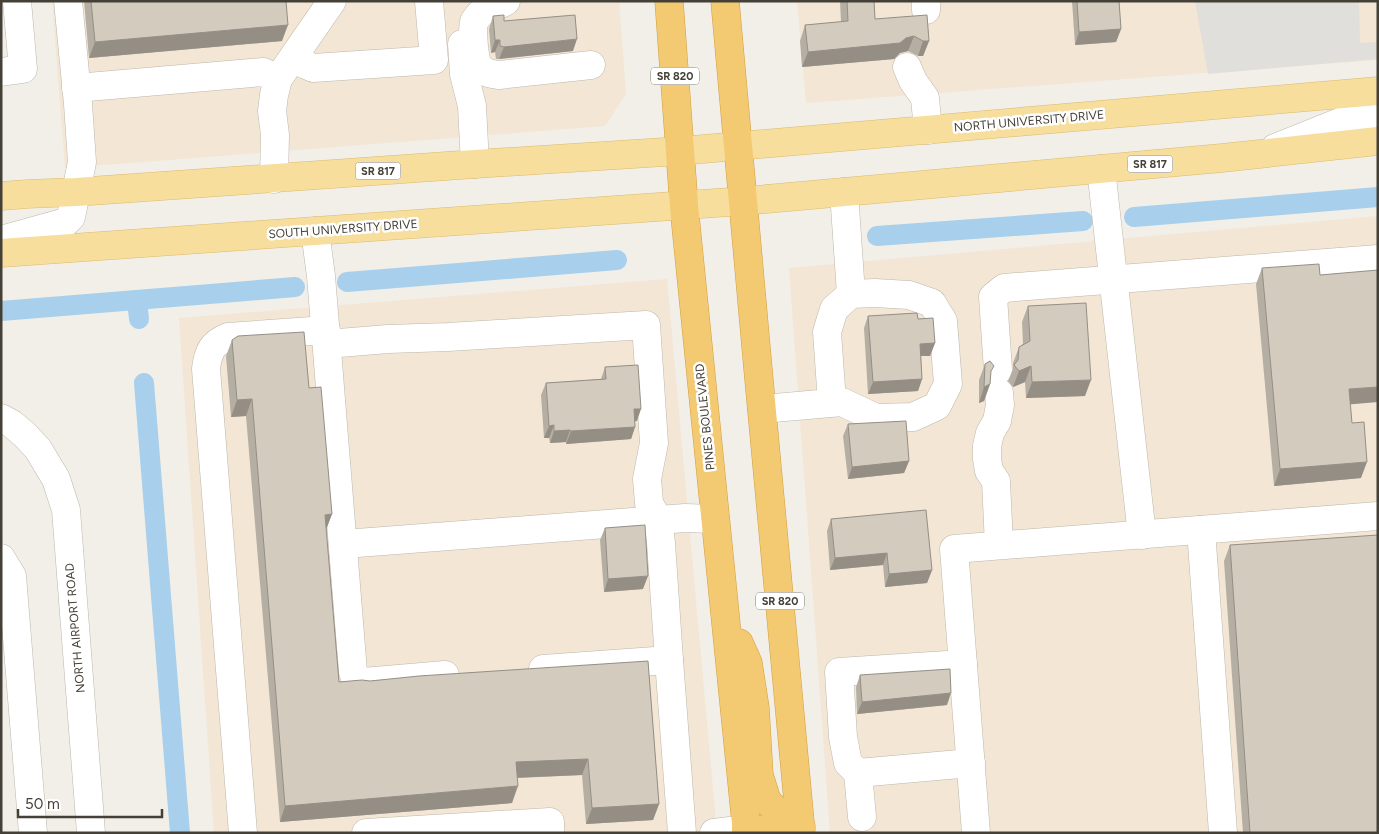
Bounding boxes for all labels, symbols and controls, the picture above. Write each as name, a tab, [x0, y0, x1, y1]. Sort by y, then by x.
road number: SR 820	[651, 68, 699, 84]
street label: NORTH UNIVERSITY DRIVE	[953, 107, 1105, 135]
road number: SR 817	[1128, 156, 1172, 172]
road number: SR 817	[356, 162, 400, 180]
street label: SOUTH UNIVERSITY DRIVE	[268, 217, 418, 241]
street label: PINES BOULEVARD	[692, 363, 718, 471]
street label: NORTH AIRPORT ROAD	[62, 563, 88, 693]
road number: SR 820	[756, 592, 804, 610]
scale bar	[18, 786, 161, 818]
text: 50 m	[25, 795, 60, 813]

